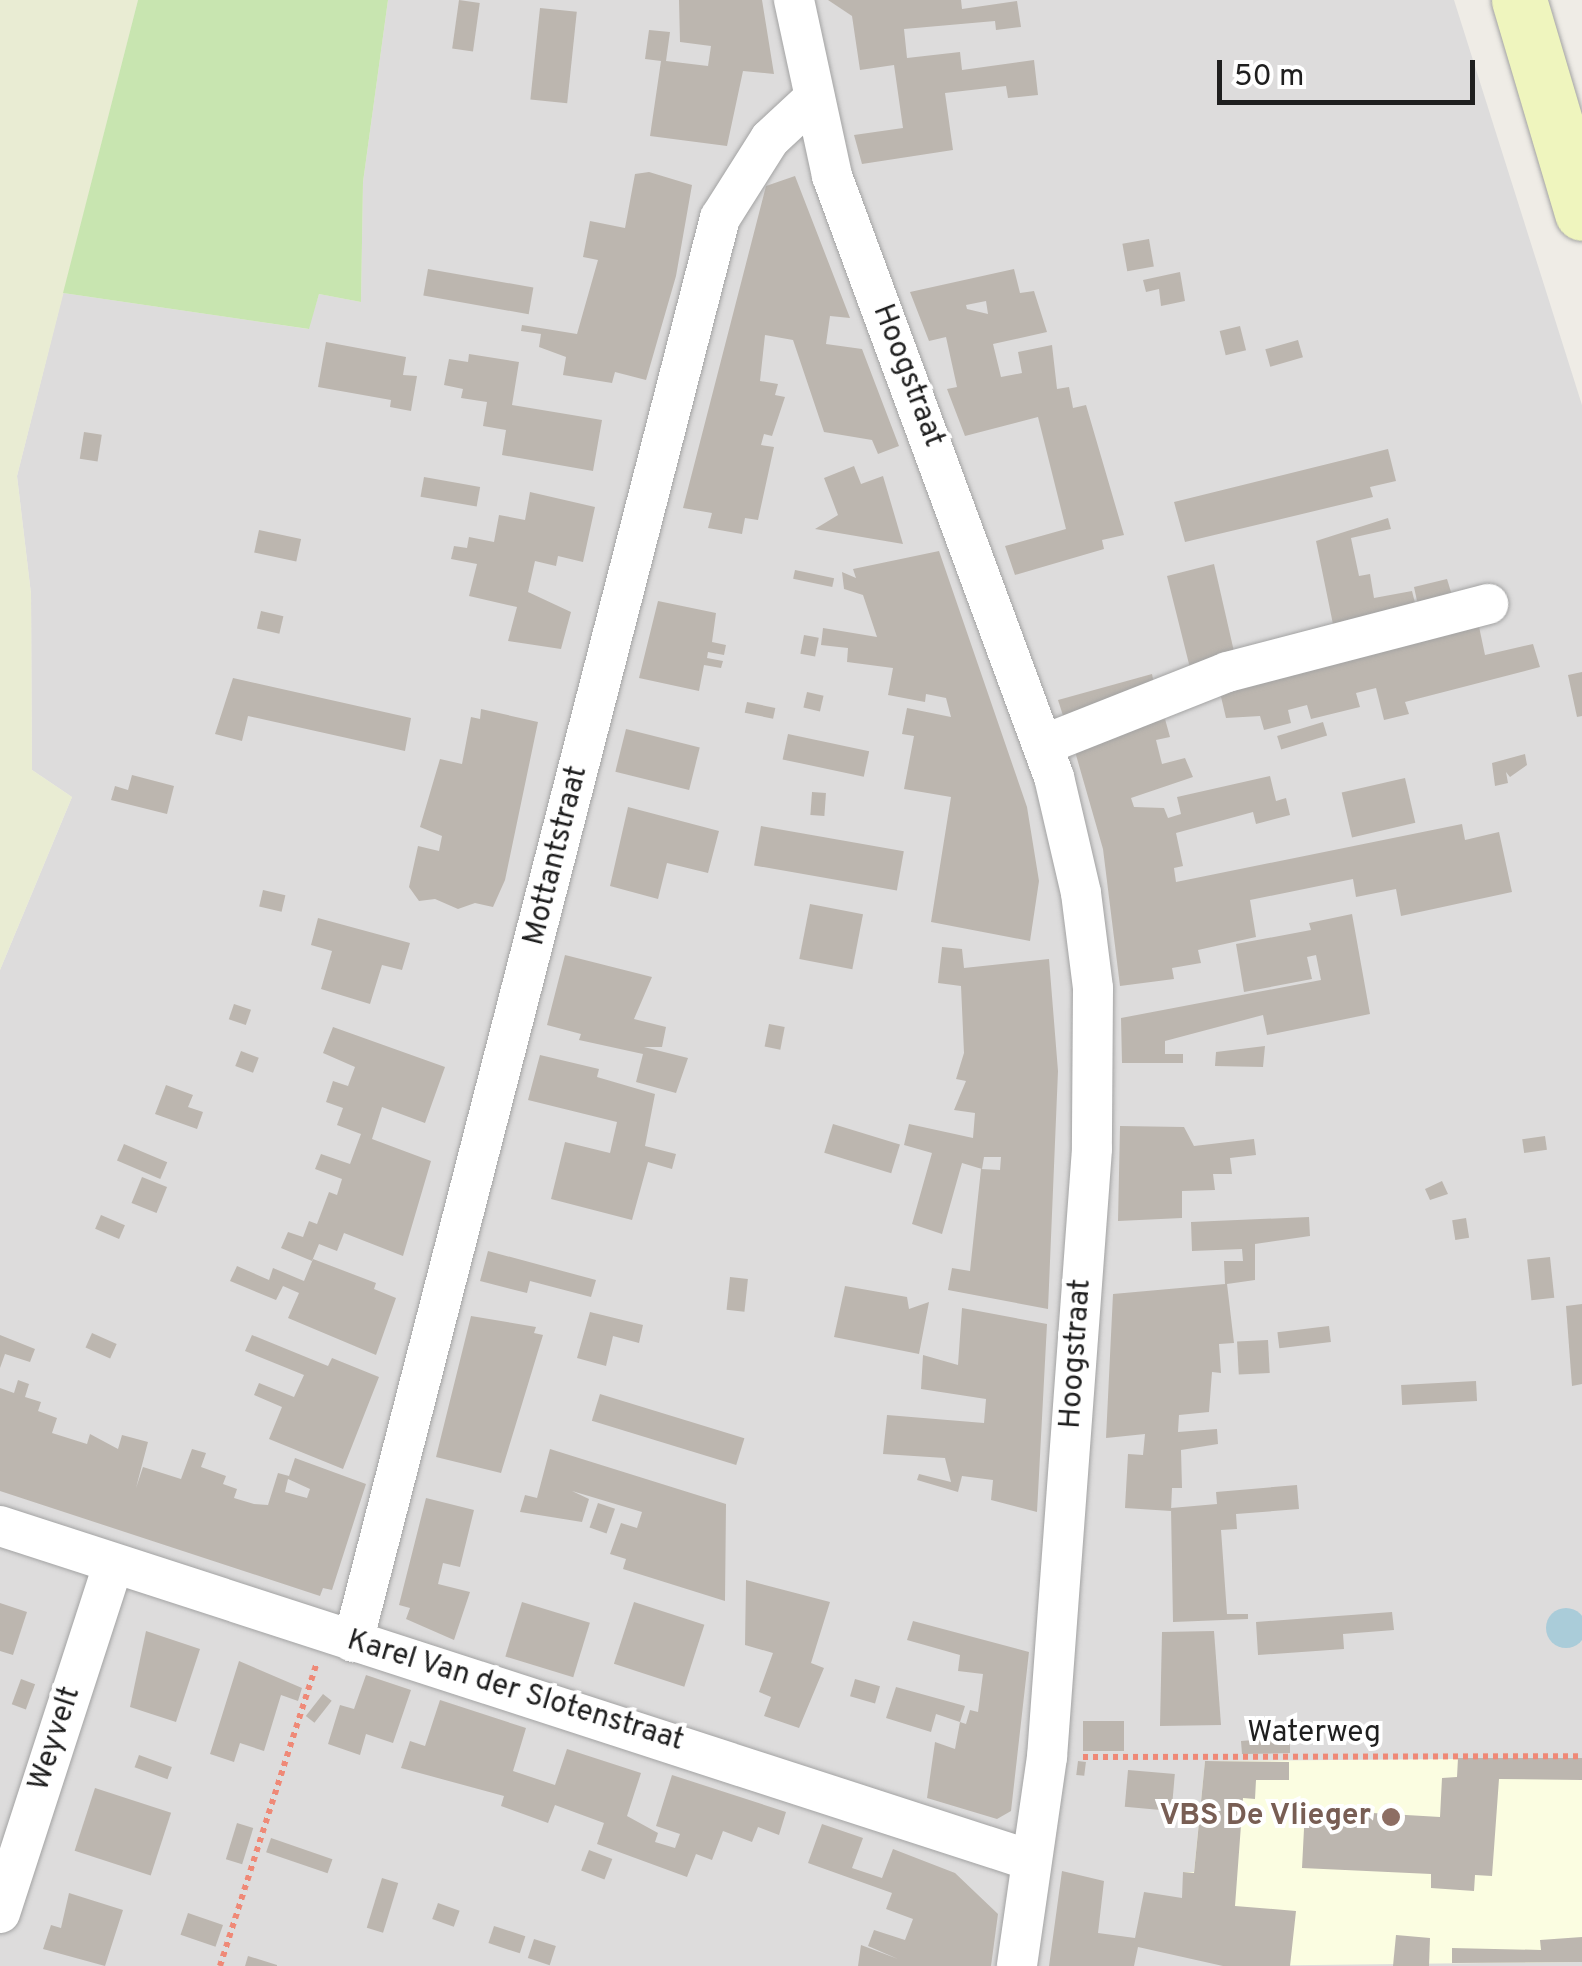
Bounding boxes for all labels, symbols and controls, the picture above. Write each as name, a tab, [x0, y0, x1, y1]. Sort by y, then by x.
scale bar	[1222, 40, 1480, 102]
text: 50 m	[1234, 59, 1304, 96]
street label: Hoogstraat	[863, 300, 951, 452]
street label: Mottantstraat	[517, 762, 597, 950]
street label: Hoogstraat	[1054, 1278, 1100, 1430]
street label: Karel Van der Slotenstraat	[342, 1623, 688, 1761]
street label: Weyvelt	[22, 1682, 90, 1796]
street label: Waterweg	[1247, 1716, 1381, 1752]
place label: VBS De Vlieger	[1158, 1799, 1371, 1835]
marker: VBS De Vlieger	[1380, 1806, 1402, 1828]

